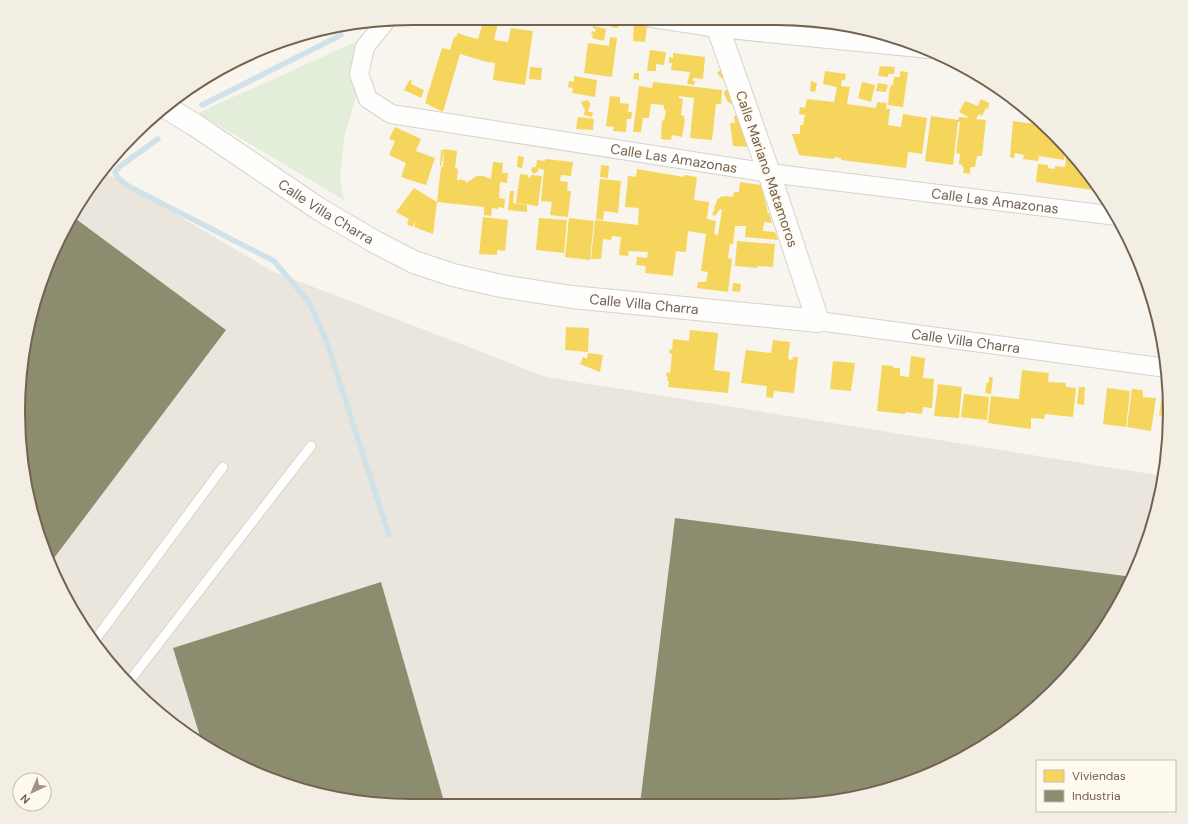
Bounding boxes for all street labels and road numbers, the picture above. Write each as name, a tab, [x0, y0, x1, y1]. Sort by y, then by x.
street label: Calle Mariano Matamoros	[732, 88, 802, 250]
street label: Calle Las Amazonas	[609, 139, 739, 177]
street label: Calle Villa Charra	[275, 175, 377, 248]
street label: Calle Las Amazonas	[930, 184, 1060, 218]
street label: Calle Villa Charra	[589, 290, 700, 318]
street label: Calle Villa Charra	[910, 325, 1021, 357]

